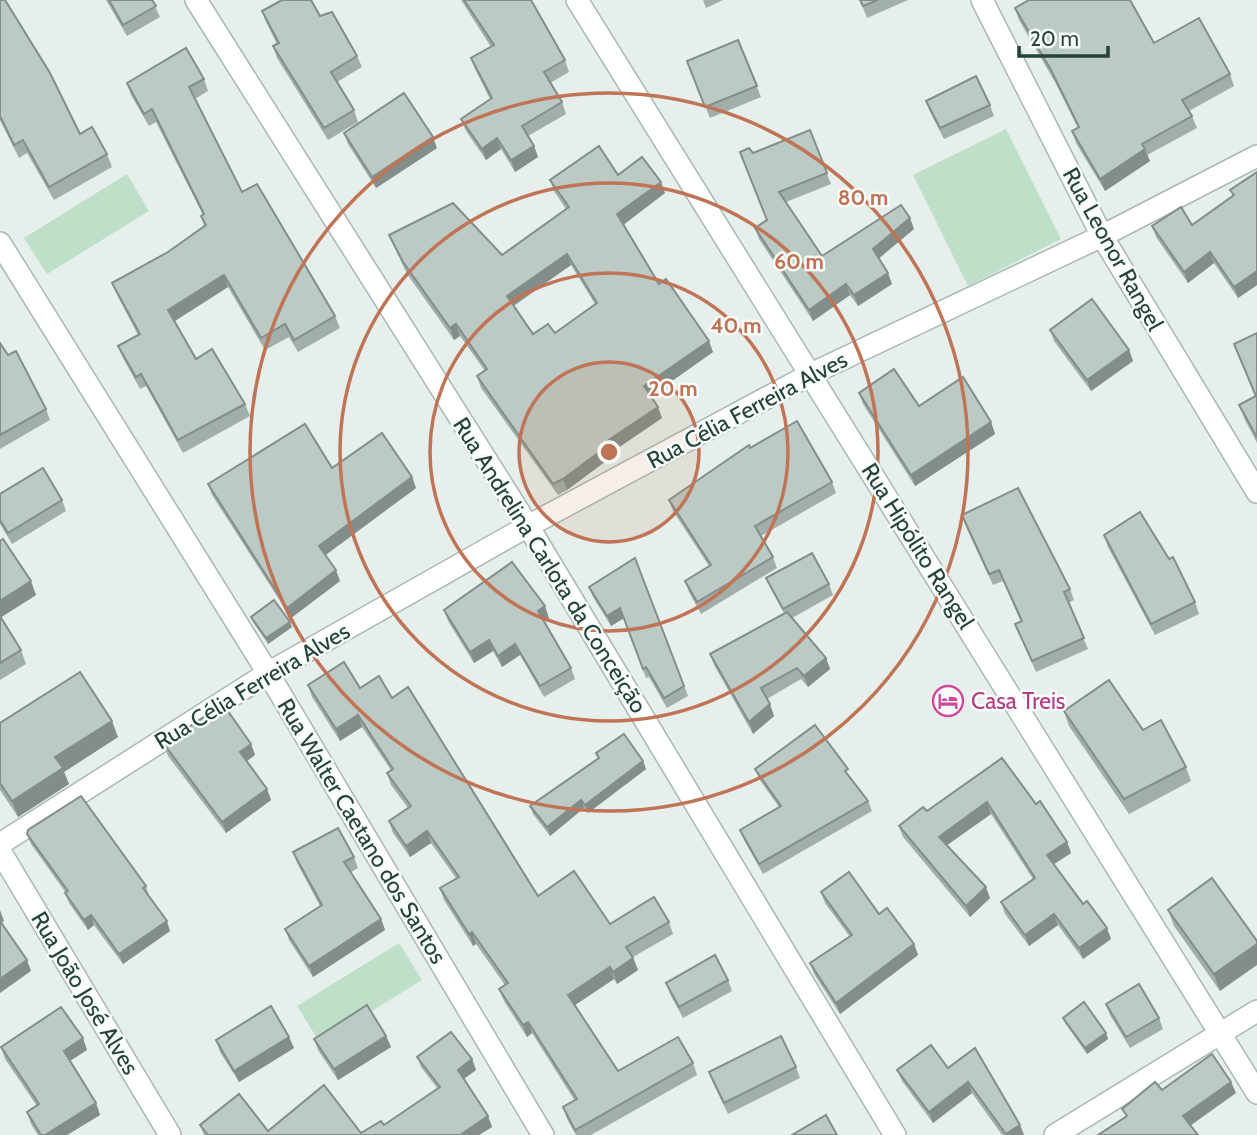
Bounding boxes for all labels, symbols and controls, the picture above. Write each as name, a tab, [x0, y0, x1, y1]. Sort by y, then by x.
scale bar	[1019, 14, 1108, 58]
text: 20 m	[1030, 26, 1079, 51]
street label: Rua Leonor Rangel	[1057, 163, 1170, 336]
text: 80 m	[838, 185, 888, 210]
text: 60 m	[774, 249, 824, 274]
text: 40 m	[711, 313, 761, 338]
street label: Rua Célia Ferreira Alves	[642, 345, 852, 475]
text: 20 m	[649, 376, 697, 401]
street label: Rua Andrelina Carlota da Conceição	[447, 412, 653, 718]
centre of rings	[597, 440, 621, 464]
street label: Rua Hipólito Rangel	[856, 458, 981, 635]
street label: Rua Célia Ferreira Alves	[149, 617, 355, 755]
hotel icon: Casa Treis	[931, 684, 965, 718]
place label: Casa Treis	[971, 687, 1065, 715]
street label: Rua Walter Caetano dos Santos	[272, 693, 452, 969]
street label: Rua João José Alves	[25, 906, 145, 1080]

